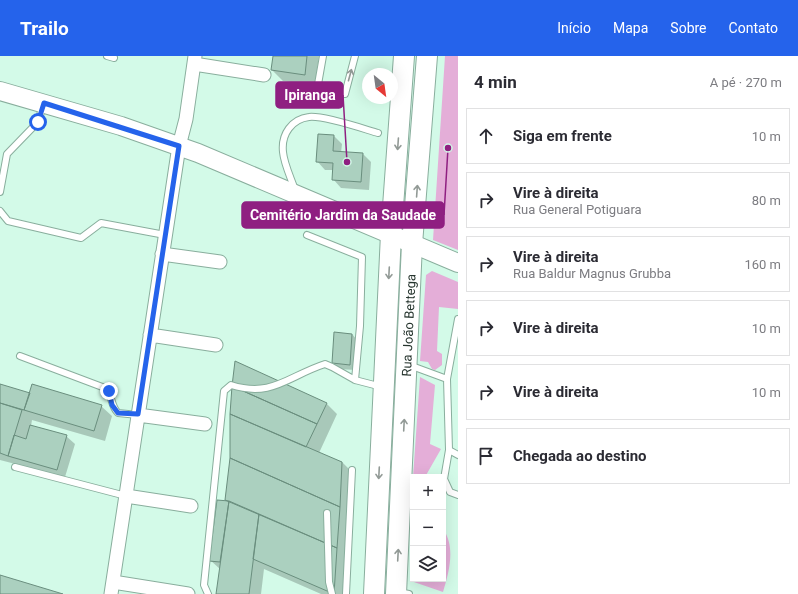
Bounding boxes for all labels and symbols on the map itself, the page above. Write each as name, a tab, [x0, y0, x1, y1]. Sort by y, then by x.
north arrow	[362, 68, 398, 104]
one-way arrow	[346, 69, 354, 82]
callout: Ipiranga	[276, 82, 343, 108]
text: Ipiranga	[284, 87, 336, 103]
route start	[29, 113, 47, 131]
one-way arrow	[394, 137, 401, 150]
one-way arrow	[413, 185, 420, 198]
callout: Cemitério Jardim da Saudade	[242, 202, 444, 228]
text: Cemitério Jardim da Saudade	[250, 207, 437, 223]
one-way arrow	[385, 266, 393, 279]
street label: Rua João Bettega	[399, 274, 419, 377]
route end	[100, 382, 118, 400]
one-way arrow	[401, 419, 408, 432]
one-way arrow	[376, 466, 383, 479]
one-way arrow	[394, 549, 402, 562]

